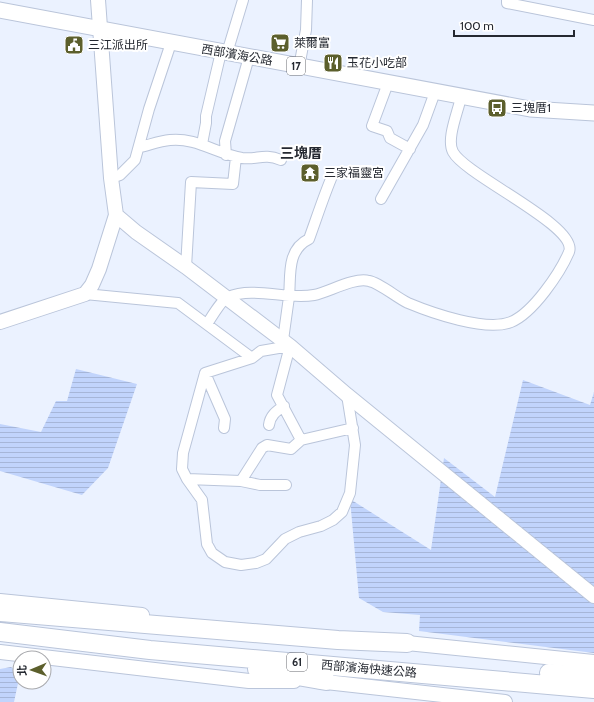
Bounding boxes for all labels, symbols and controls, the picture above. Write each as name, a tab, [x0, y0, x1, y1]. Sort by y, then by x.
scale bar	[454, 12, 574, 38]
text: 100 m	[460, 18, 494, 33]
supermarket icon: 萊爾富	[269, 32, 291, 54]
public building icon: 三江派出所	[63, 34, 85, 56]
place label: 萊爾富	[294, 35, 330, 50]
place label: 三江派出所	[88, 37, 148, 52]
street label: 西部濱海公路	[200, 41, 274, 68]
restaurant icon: 玉花小吃部	[322, 52, 344, 74]
place label: 玉花小吃部	[347, 55, 407, 70]
road number: 17	[287, 57, 305, 75]
bus stop icon: 三塊厝1	[486, 97, 508, 119]
place label: 三塊厝1	[511, 100, 551, 115]
district label: 三塊厝	[280, 144, 322, 162]
temple icon: 三家福靈宮	[299, 162, 321, 184]
place label: 三家福靈宮	[324, 165, 384, 180]
north arrow	[12, 650, 52, 690]
road number: 61	[287, 653, 307, 671]
street label: 西部濱海快速公路	[321, 657, 418, 680]
text: 北	[15, 665, 29, 676]

